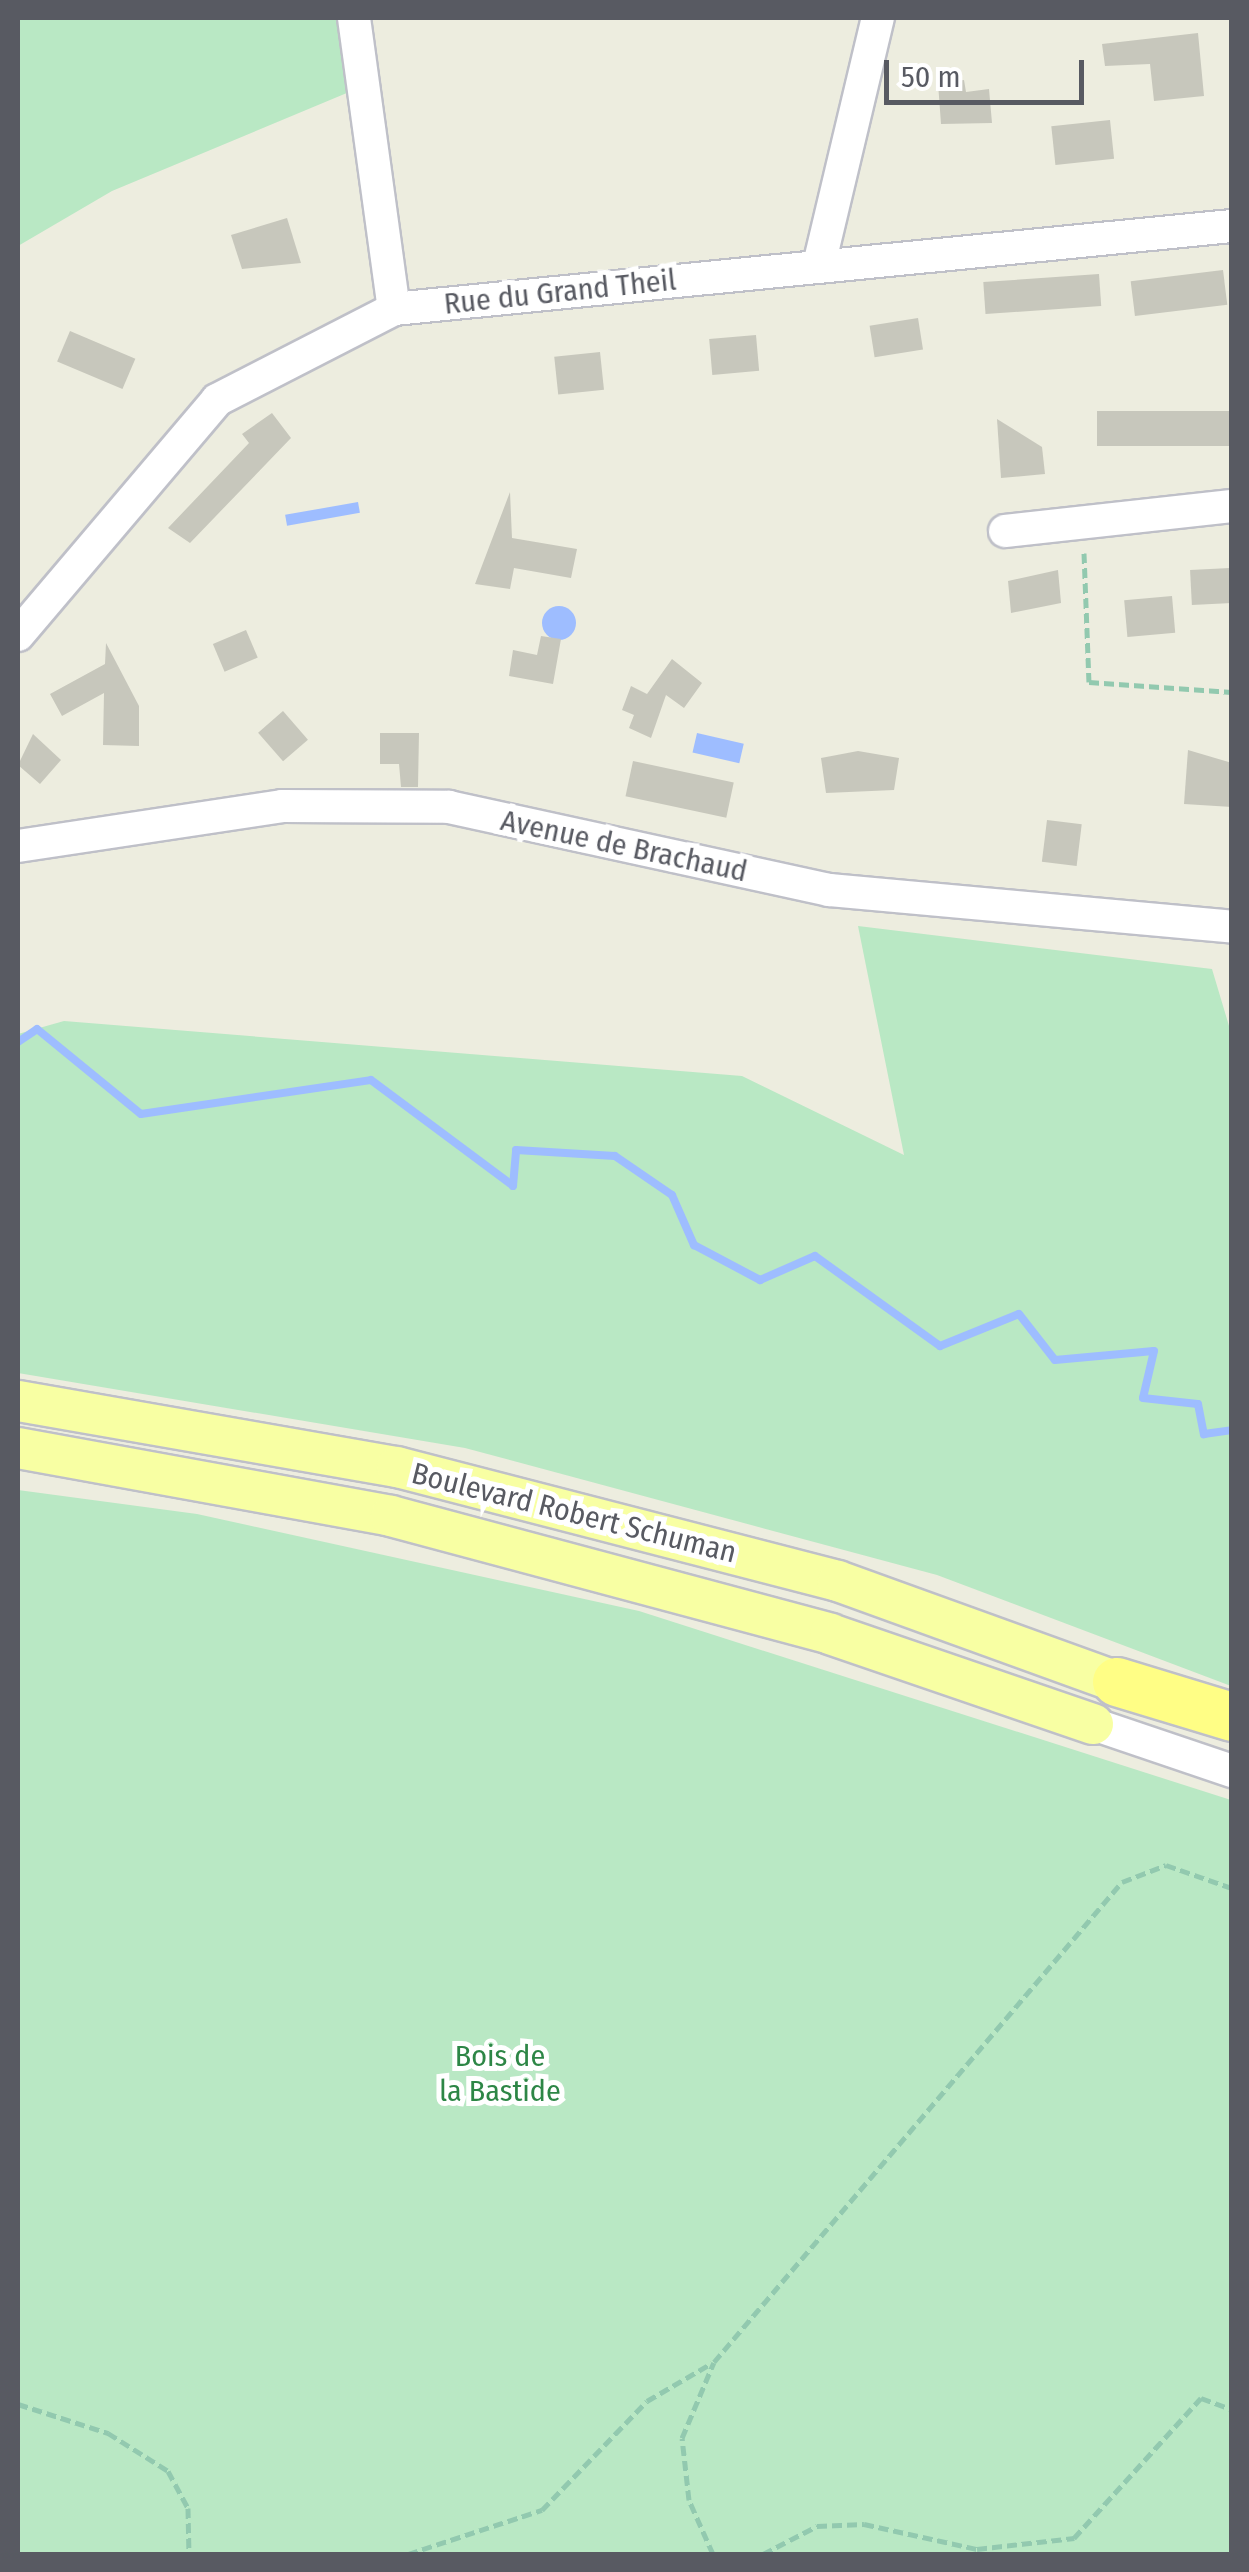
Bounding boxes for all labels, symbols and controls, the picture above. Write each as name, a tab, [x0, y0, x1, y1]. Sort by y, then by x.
scale bar	[889, 40, 1089, 102]
text: 50 m	[901, 59, 961, 95]
street label: Rue du Grand Theil	[442, 262, 678, 322]
street label: Avenue de Brachaud	[498, 802, 750, 890]
street label: Boulevard Robert Schuman	[408, 1455, 740, 1571]
park label: Bois de la Bastide	[439, 2038, 561, 2108]

